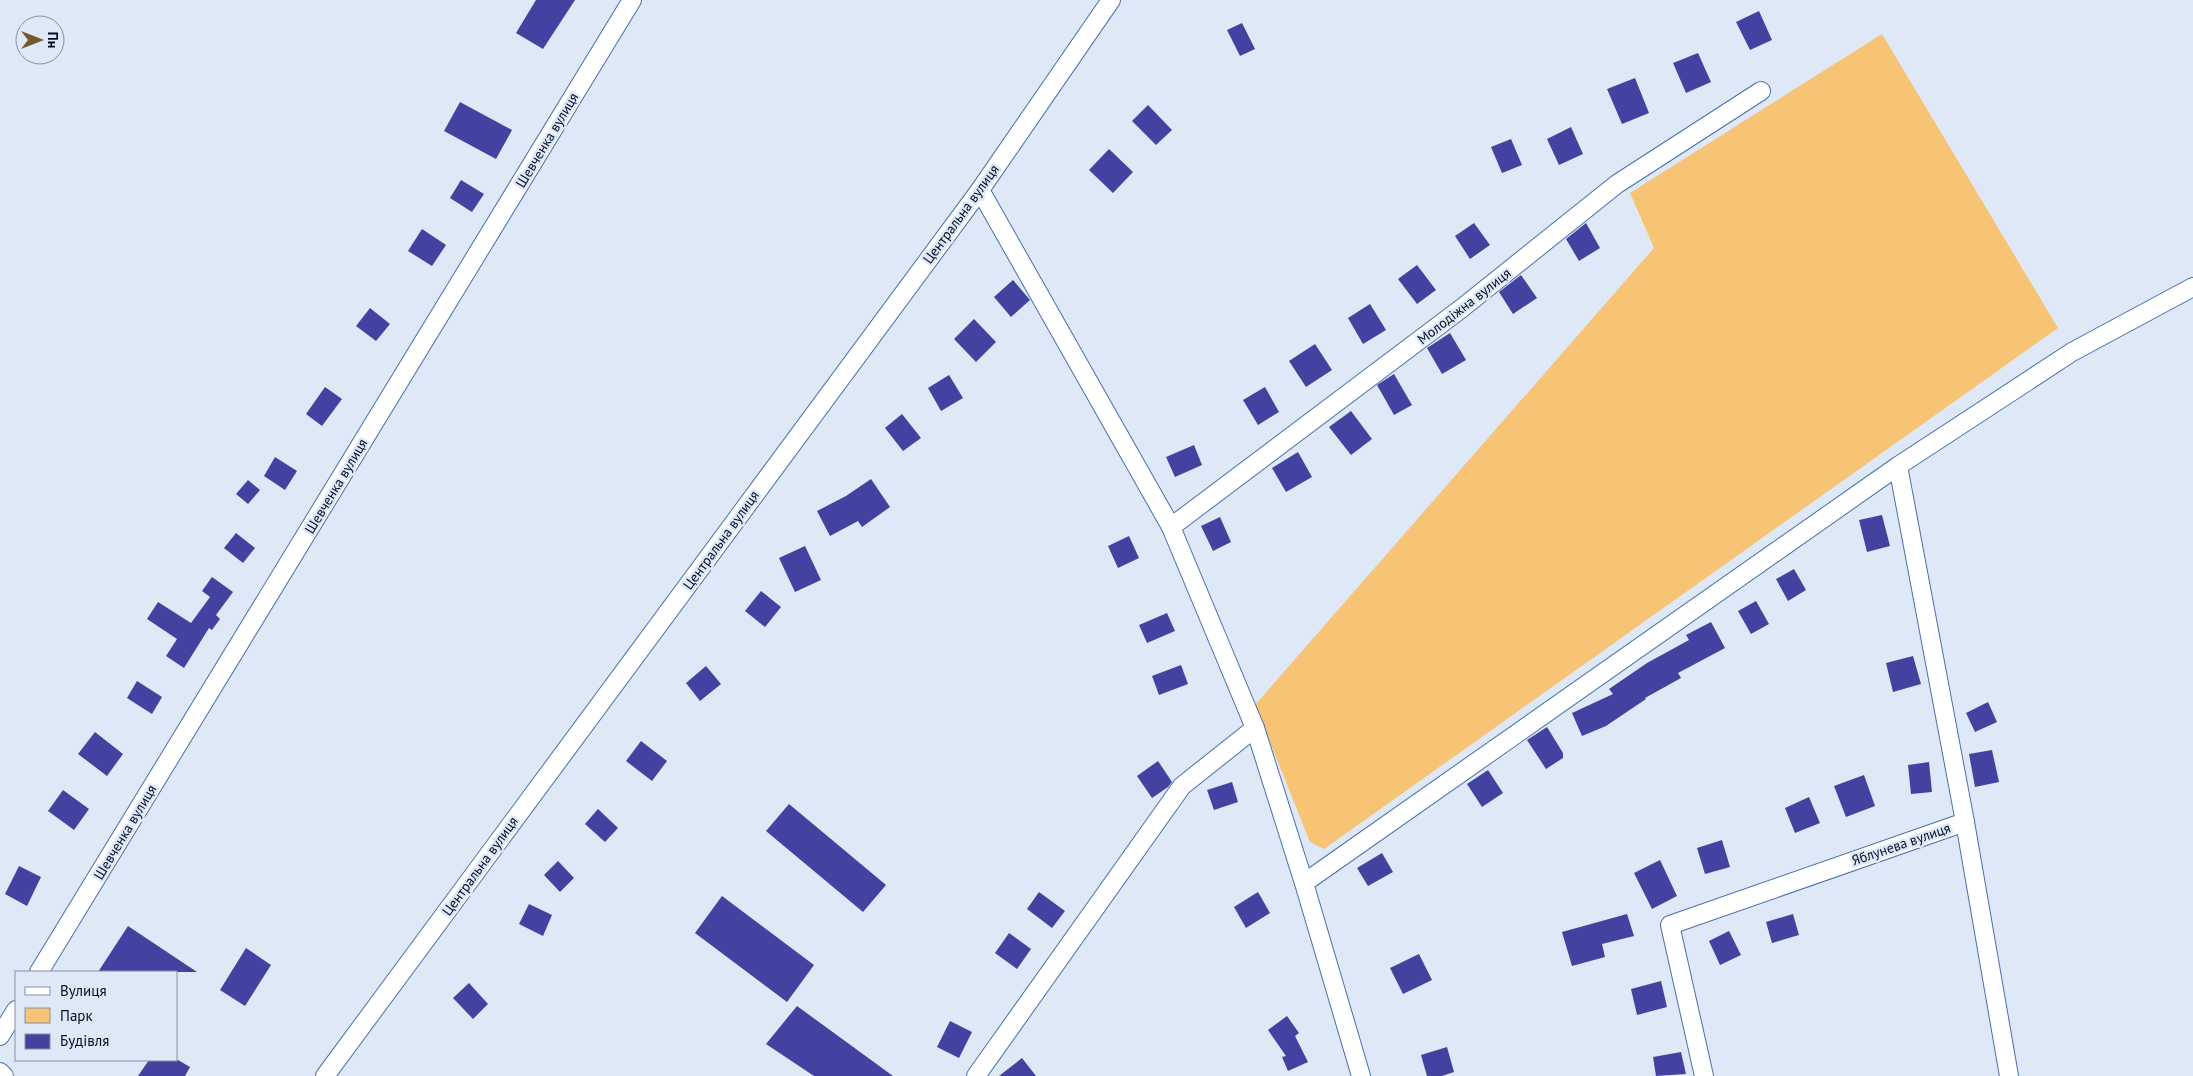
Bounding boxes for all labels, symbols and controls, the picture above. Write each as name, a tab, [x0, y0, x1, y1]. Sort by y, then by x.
north arrow	[15, 15, 65, 65]
text: Пн	[44, 32, 62, 48]
street label: Шевченка вулиця	[512, 89, 582, 191]
street label: Центральна вулиця	[919, 161, 1003, 267]
street label: Молодіжна вулиця	[1414, 264, 1514, 348]
street label: Шевченка вулиця	[301, 435, 371, 537]
street label: Центральна вулиця	[679, 487, 763, 593]
street label: Шевченка вулиця	[90, 781, 160, 883]
street label: Центральна вулиця	[438, 813, 522, 919]
street label: Яблунева вулиця	[1849, 819, 1953, 869]
legend	[15, 971, 178, 1061]
text: Вулиця	[60, 981, 107, 1000]
text: Парк	[60, 1006, 93, 1025]
text: Будівля	[60, 1031, 109, 1050]

